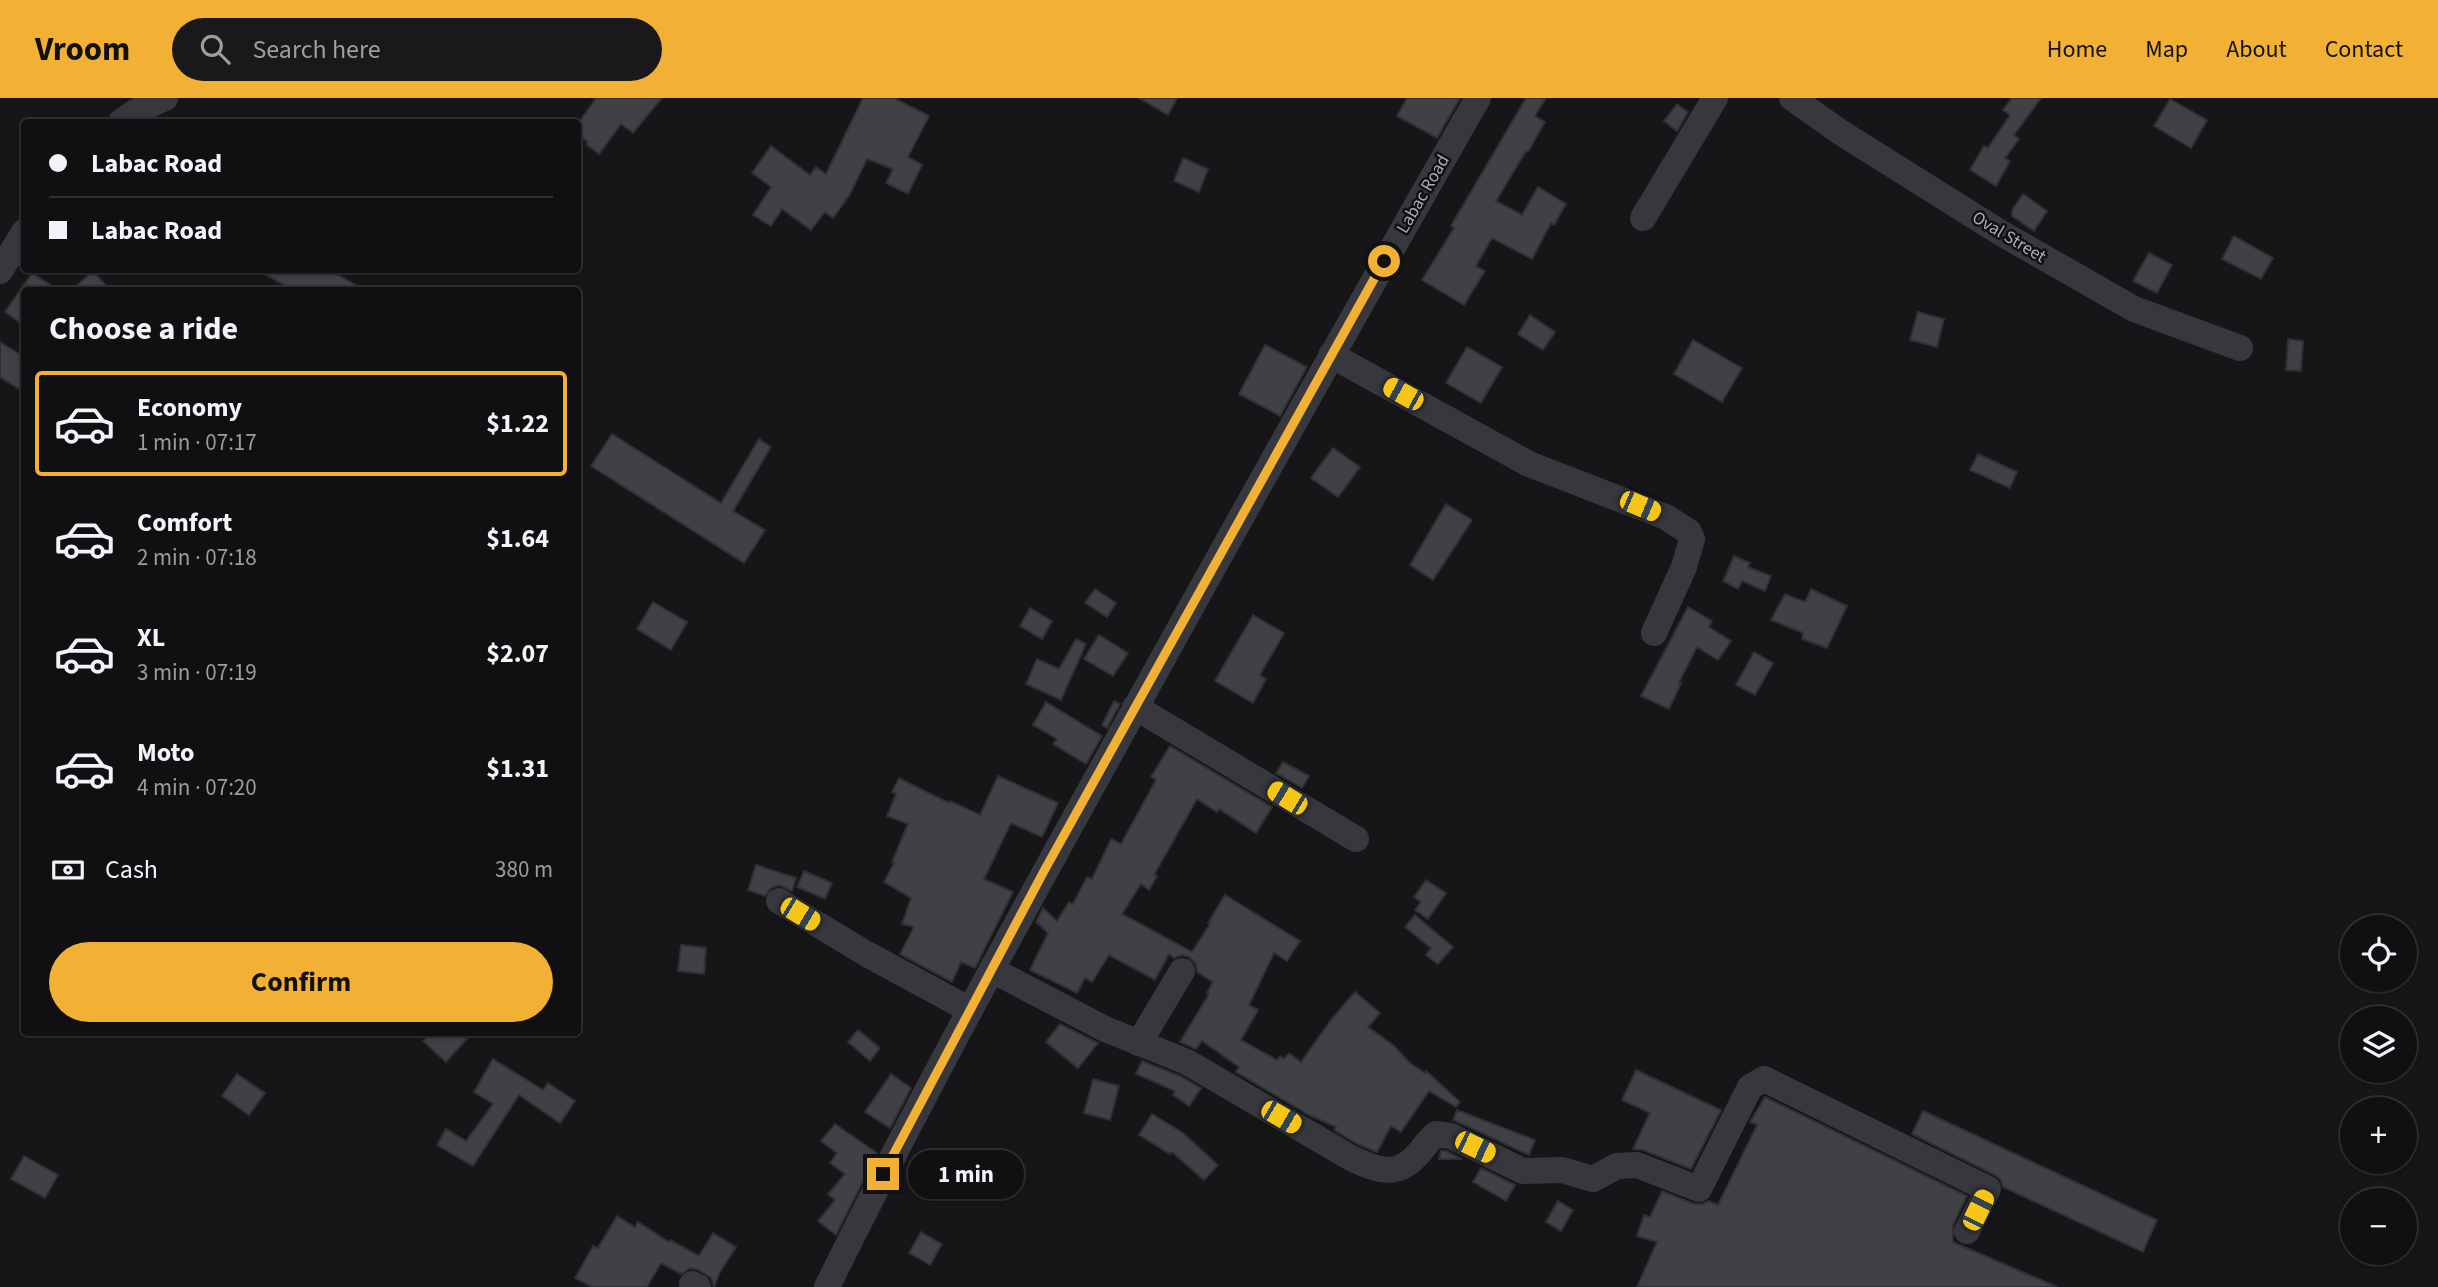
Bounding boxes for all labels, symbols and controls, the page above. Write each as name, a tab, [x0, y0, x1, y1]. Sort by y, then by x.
search box	[172, 18, 662, 81]
text: Vroom	[35, 26, 130, 73]
icon: search	[196, 30, 234, 68]
text: Search here	[252, 31, 381, 68]
text: Home	[2047, 32, 2107, 67]
text: Map	[2145, 32, 2188, 67]
text: About	[2226, 32, 2287, 67]
text: Contact	[2325, 32, 2403, 67]
text: Labac Road	[91, 145, 222, 182]
street label: Labac Road	[1390, 150, 1456, 238]
street label: Oval Street	[1967, 205, 2051, 269]
text: Labac Road	[91, 212, 222, 249]
route start	[1368, 245, 1400, 277]
text: Choose a ride	[49, 306, 238, 352]
car	[1380, 375, 1427, 413]
text: Economy	[137, 389, 242, 426]
icon: car	[53, 392, 116, 455]
text: $1.22	[486, 405, 549, 442]
text: 1 min · 07:17	[137, 426, 257, 459]
car	[1617, 488, 1664, 524]
text: Comfort	[137, 504, 232, 541]
icon: car	[53, 507, 116, 570]
text: $1.64	[486, 520, 549, 557]
text: 2 min · 07:18	[137, 541, 257, 574]
text: XL	[137, 619, 165, 656]
icon: car	[53, 622, 116, 685]
text: $2.07	[486, 635, 549, 672]
text: 3 min · 07:19	[137, 656, 257, 689]
text: Moto	[137, 734, 194, 771]
icon: car	[53, 737, 116, 800]
text: $1.31	[486, 750, 549, 787]
text: 4 min · 07:20	[137, 771, 257, 804]
car	[1264, 778, 1311, 818]
icon: cash	[49, 851, 87, 889]
text: Cash	[105, 851, 158, 888]
text: 380 m	[495, 853, 553, 886]
car	[777, 894, 824, 934]
map controls	[2340, 915, 2417, 1265]
button: locate	[2340, 915, 2417, 992]
button: Confirm	[49, 942, 553, 1022]
button: layers	[2340, 1006, 2417, 1083]
car	[1258, 1097, 1305, 1137]
button: +	[2340, 1097, 2417, 1174]
car	[1452, 1128, 1499, 1166]
callout: 1 min	[908, 1150, 1023, 1198]
route end	[867, 1158, 899, 1190]
text: 1 min	[938, 1158, 994, 1191]
car	[1960, 1187, 1997, 1233]
button: −	[2340, 1188, 2417, 1265]

